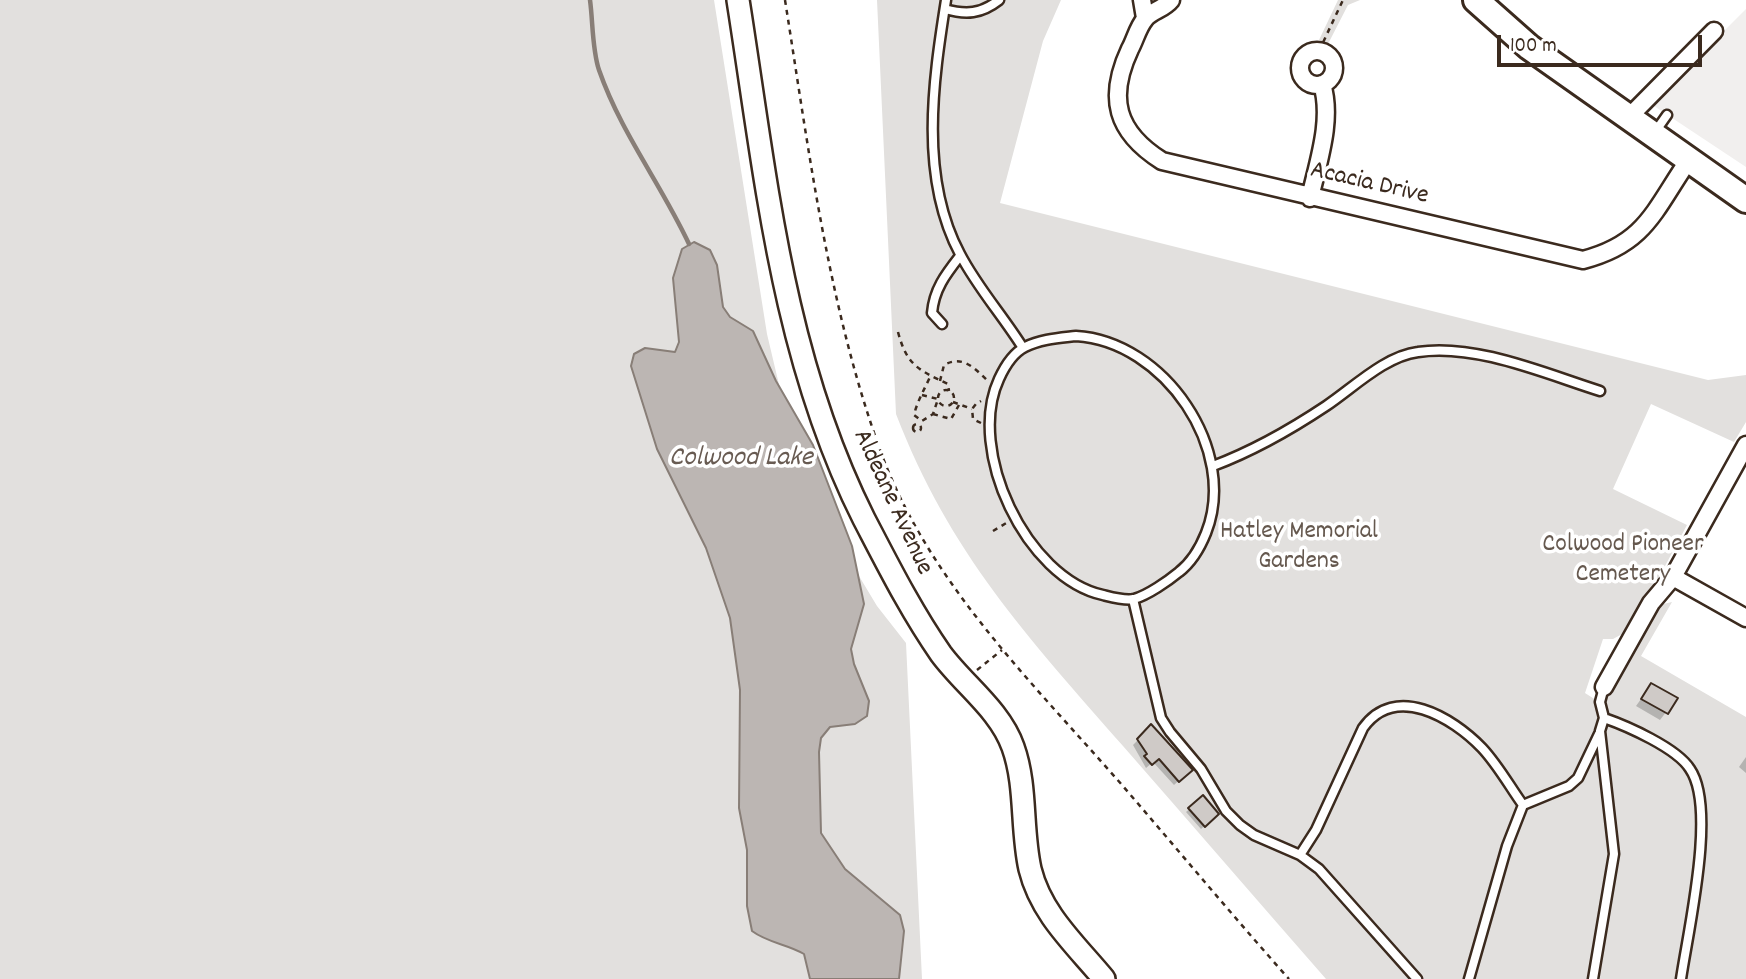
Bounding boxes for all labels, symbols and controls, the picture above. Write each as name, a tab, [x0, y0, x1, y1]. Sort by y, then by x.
scale bar	[1501, 21, 1706, 65]
text: 100 m	[1510, 32, 1557, 62]
street label: Acacia Drive	[1307, 156, 1431, 214]
street label: Aldeane Avenue	[844, 425, 938, 581]
water label: Colwood Lake	[669, 443, 813, 477]
park label: Hatley Memorial Gardens	[1220, 517, 1378, 578]
park label: Colwood Pioneer Cemetery	[1542, 530, 1704, 592]

